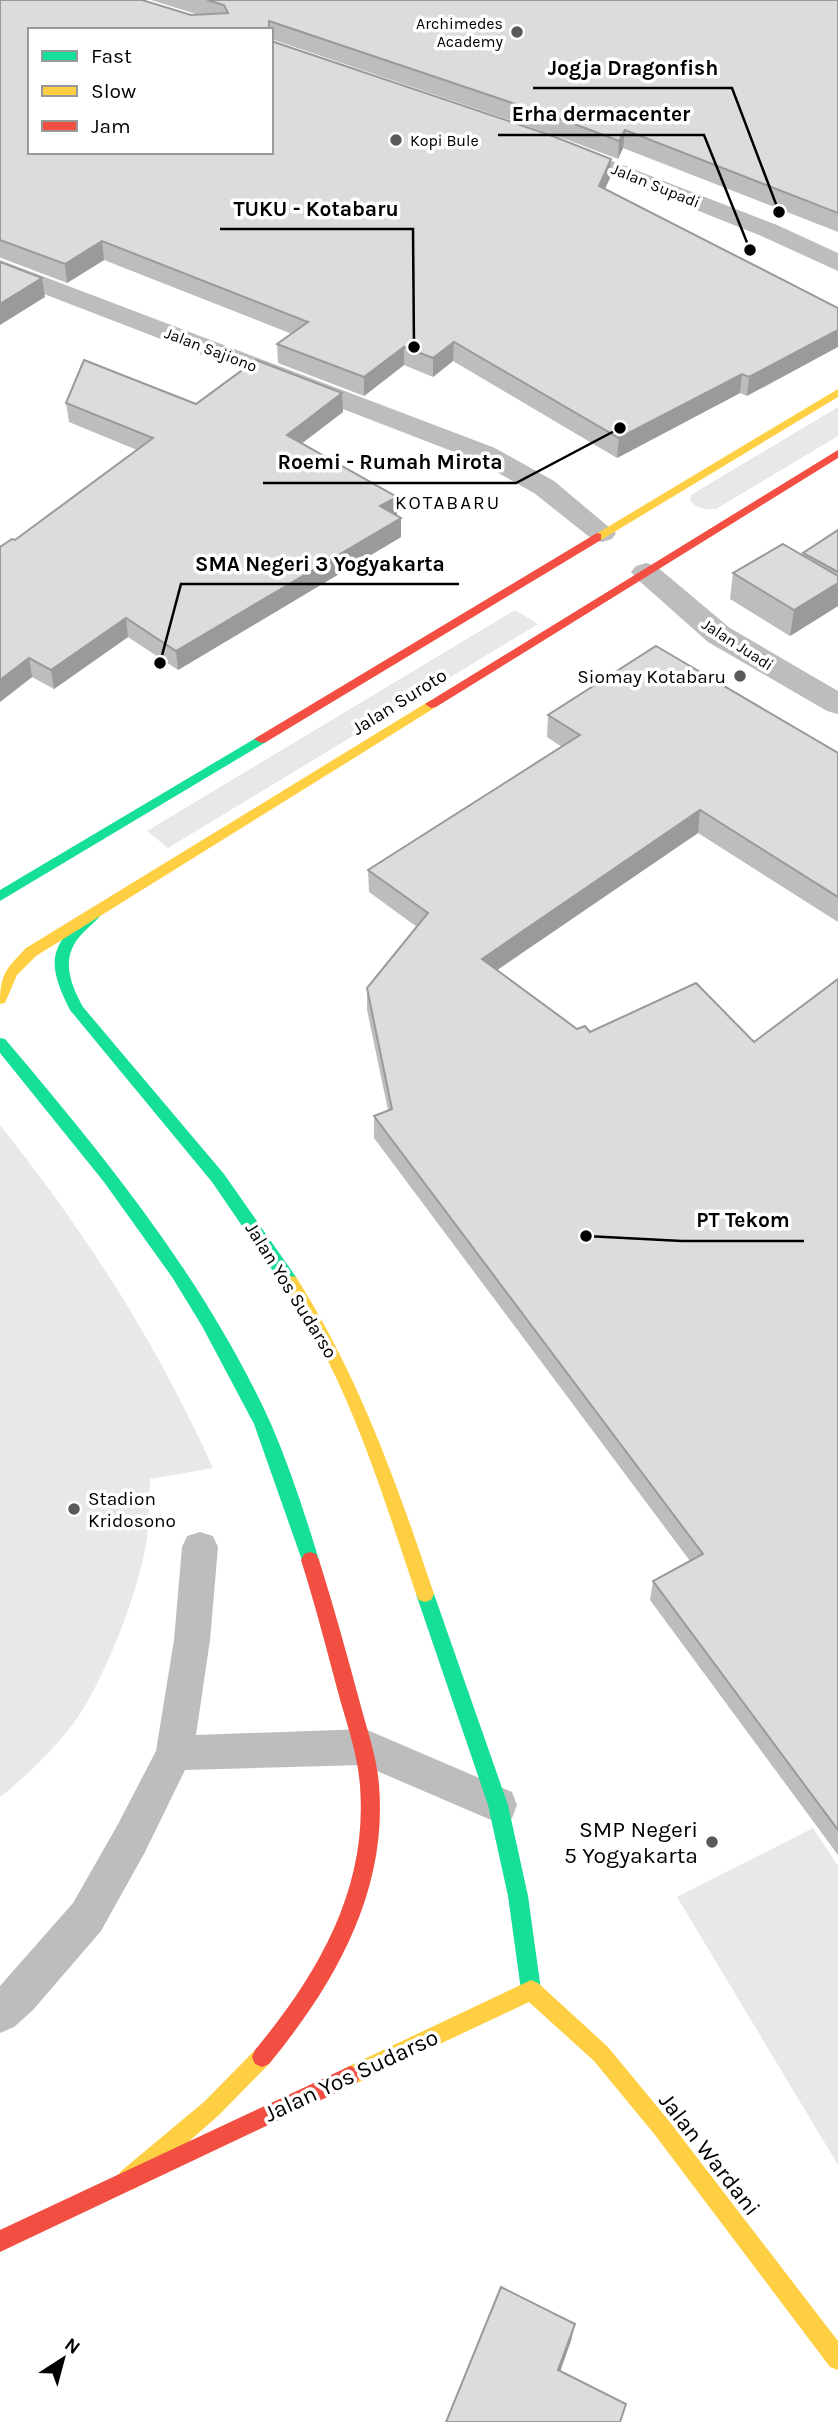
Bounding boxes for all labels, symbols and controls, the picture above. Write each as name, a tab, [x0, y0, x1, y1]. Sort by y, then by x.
place label: Archimedes Academy	[416, 14, 504, 51]
marker: Archimedes Academy	[509, 24, 525, 40]
legend	[28, 28, 273, 154]
text: Fast	[91, 44, 132, 68]
callout: Jogja Dragonfish	[533, 46, 732, 88]
text: Jogja Dragonfish	[548, 56, 718, 80]
text: Slow	[91, 79, 136, 103]
callout: Erha dermacenter	[498, 93, 704, 135]
text: Erha dermacenter	[512, 102, 691, 126]
text: Jam	[91, 114, 131, 138]
place label: Kopi Bule	[410, 131, 479, 150]
marker: Kopi Bule	[388, 132, 404, 148]
street label: Jalan Supadi	[609, 159, 703, 212]
callout: TUKU - Kotabaru	[220, 187, 413, 229]
text: TUKU - Kotabaru	[233, 197, 399, 221]
street label: Jalan Sajiono	[162, 323, 260, 376]
callout: Roemi - Rumah Mirota	[263, 441, 516, 483]
text: Roemi - Rumah Mirota	[277, 450, 503, 474]
district label: KOTABARU	[395, 492, 501, 514]
callout: SMA Negeri 3 Yogyakarta	[181, 542, 459, 584]
text: SMA Negeri 3 Yogyakarta	[195, 552, 445, 576]
street label: Jalan Juadi	[698, 614, 777, 675]
street label: Jalan Suroto	[348, 664, 451, 740]
place label: Siomay Kotabaru	[577, 666, 726, 688]
marker: Siomay Kotabaru	[732, 668, 748, 684]
callout: PT Tekom	[682, 1199, 804, 1241]
text: PT Tekom	[696, 1208, 790, 1232]
street label: Jalan Yos Sudarso	[241, 1219, 342, 1362]
place label: Stadion Kridosono	[88, 1488, 176, 1532]
marker: Stadion Kridosono	[66, 1501, 82, 1517]
place label: SMP Negeri 5 Yogyakarta	[564, 1816, 698, 1869]
marker: SMP Negeri 5 Yogyakarta	[704, 1834, 720, 1850]
street label: Jalan Yos Sudarso	[260, 2023, 442, 2128]
street label: Jalan Wardani	[653, 2088, 766, 2221]
north arrow	[28, 2324, 98, 2394]
text: N	[60, 2333, 84, 2359]

